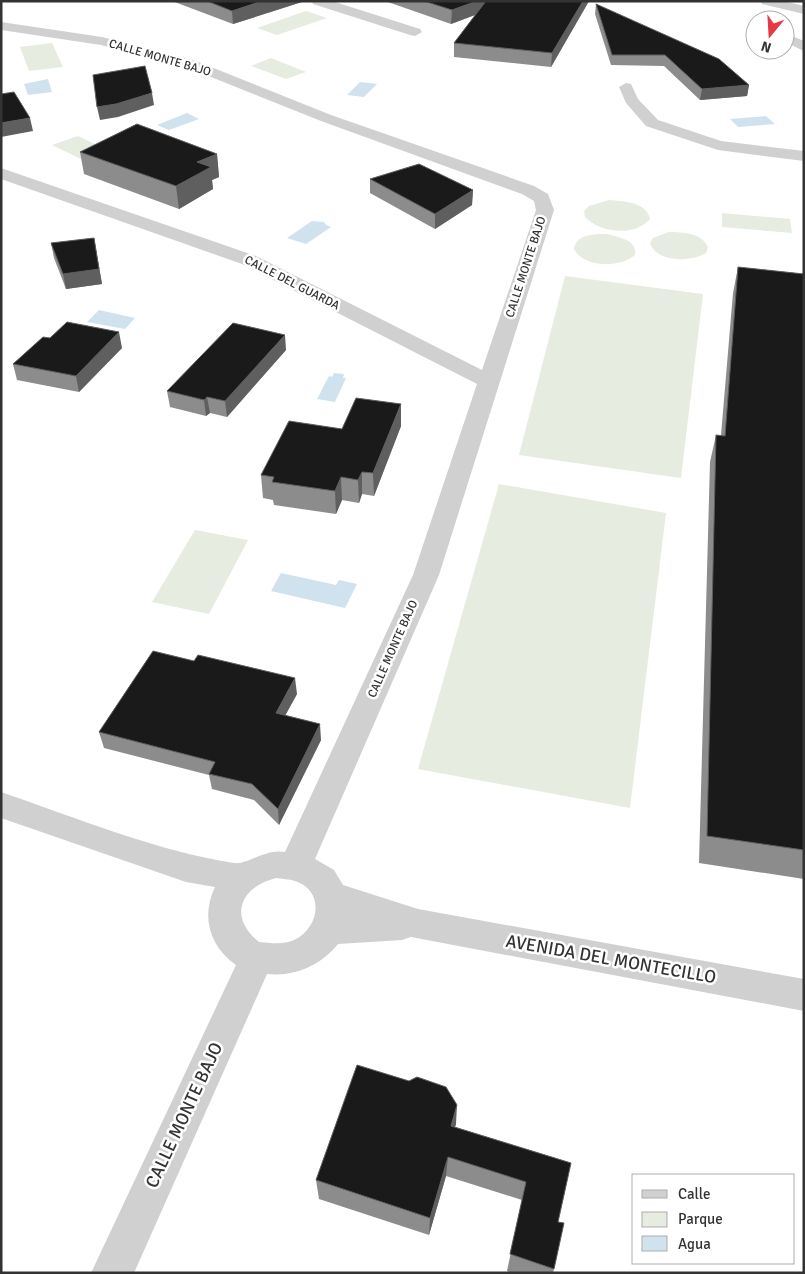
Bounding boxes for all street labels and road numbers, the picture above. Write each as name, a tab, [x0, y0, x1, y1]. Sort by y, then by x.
street label: CALLE MONTE BAJO	[107, 36, 213, 80]
street label: CALLE MONTE BAJO	[503, 214, 549, 319]
street label: CALLE DEL GUARDA	[242, 253, 343, 314]
street label: CALLE MONTE BAJO	[365, 598, 421, 700]
street label: AVENIDA DEL MONTECILLO	[504, 930, 718, 988]
street label: CALLE MONTE BAJO	[141, 1039, 227, 1191]

